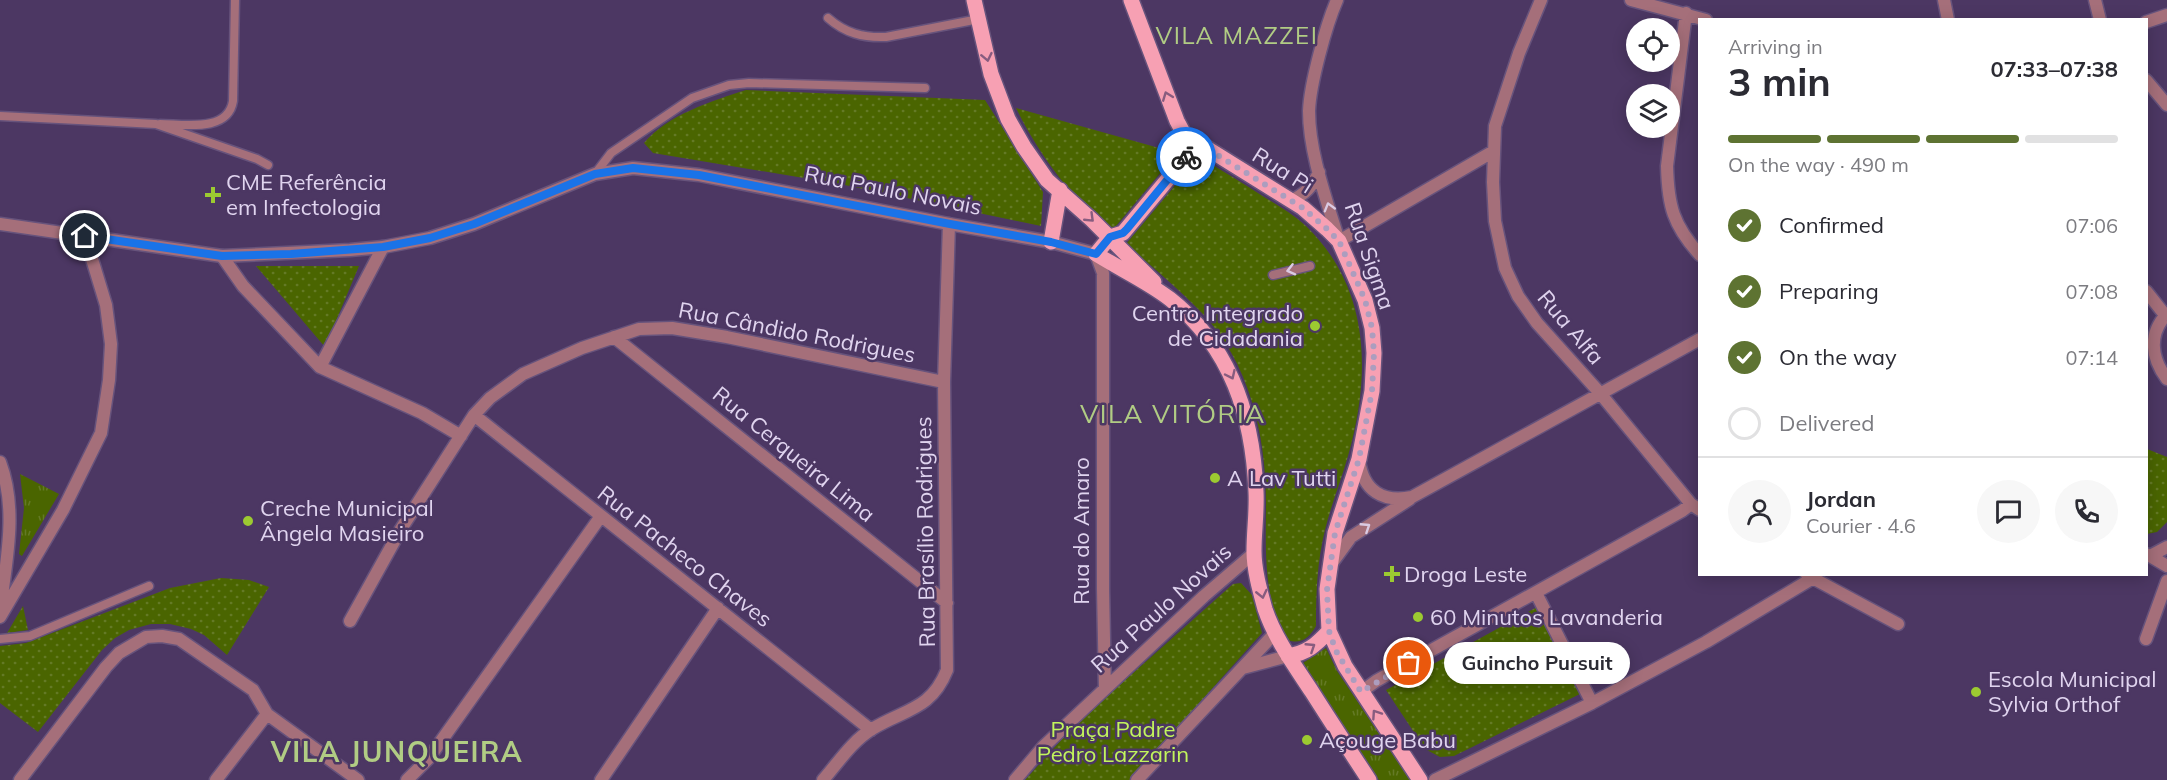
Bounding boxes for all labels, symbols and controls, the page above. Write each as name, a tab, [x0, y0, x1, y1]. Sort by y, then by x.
map controls	[1626, 18, 1680, 138]
button: locate	[1626, 18, 1680, 72]
district label: VILA MAZZEI	[1156, 20, 1318, 50]
text: Arriving in	[1728, 34, 1823, 59]
one-way arrow	[980, 52, 993, 62]
text: 07:33–07:38	[1990, 55, 2118, 83]
text: 3 min	[1728, 57, 1831, 106]
button: layers	[1626, 84, 1680, 138]
one-way arrow	[1162, 91, 1174, 102]
courier	[1156, 127, 1216, 187]
icon: bike	[1170, 141, 1203, 174]
street label: Rua Pi	[1247, 141, 1319, 199]
text: On the way · 490 m	[1728, 152, 1909, 177]
street label: Rua Paulo Novais	[802, 159, 984, 221]
place label: CME Referência em Infectologia	[226, 168, 387, 221]
marker: CME Referência em Infectologia	[204, 186, 222, 204]
street label: Rua Sigma	[1339, 199, 1401, 313]
one-way arrow	[1324, 202, 1336, 213]
icon: check	[1728, 209, 1761, 242]
pin	[59, 210, 110, 261]
one-way arrow	[1083, 211, 1093, 222]
text: Confirmed	[1779, 211, 1884, 239]
text: 07:06	[2065, 213, 2118, 238]
icon: home	[68, 219, 101, 252]
one-way arrow	[1286, 263, 1296, 276]
icon: check	[1728, 275, 1761, 308]
text: Preparing	[1779, 277, 1879, 305]
text: 07:08	[2065, 279, 2118, 304]
street label: Rua Alfa	[1532, 284, 1610, 370]
street label: Rua Cândido Rodrigues	[676, 295, 918, 369]
place label: Centro Integrado de Cidadania	[1132, 299, 1303, 352]
marker: Centro Integrado de Cidadania	[1308, 319, 1322, 333]
icon: check	[1728, 341, 1761, 374]
text: On the way	[1779, 343, 1897, 371]
text: 07:14	[2065, 345, 2118, 370]
one-way arrow	[1223, 368, 1235, 379]
street label: Rua Cerqueira Lima	[707, 380, 881, 528]
district label: VILA VITÓRIA	[1080, 397, 1266, 430]
text: Delivered	[1779, 409, 1874, 437]
street label: Rua Brasílio Rodrigues	[909, 416, 941, 648]
street label: Rua do Amaro	[1067, 457, 1095, 605]
place label: A Lav Tutti	[1227, 464, 1336, 492]
marker: A Lav Tutti	[1208, 471, 1222, 485]
street label: Rua Pacheco Chaves	[592, 479, 778, 633]
button: person	[1728, 480, 1791, 543]
button: chat	[1977, 480, 2040, 543]
button: phone	[2055, 480, 2118, 543]
text: Jordan	[1806, 485, 1876, 513]
place label: Creche Municipal Ângela Masieiro	[260, 494, 434, 547]
text: Courier · 4.6	[1806, 513, 1916, 538]
marker: Creche Municipal Ângela Masieiro	[241, 514, 255, 528]
one-way arrow	[1360, 523, 1371, 534]
street label: Rua Paulo Novais	[1085, 537, 1237, 679]
place label: Droga Leste	[1404, 560, 1527, 588]
marker: Droga Leste	[1385, 567, 1399, 581]
one-way arrow	[1254, 588, 1267, 598]
place label: 60 Minutos Lavanderia	[1430, 603, 1663, 631]
marker: 60 Minutos Lavanderia	[1411, 610, 1425, 624]
pin	[1383, 637, 1434, 688]
callout: Guincho Pursuit	[1445, 642, 1631, 684]
one-way arrow	[1304, 643, 1315, 654]
icon: bag	[1392, 646, 1425, 679]
text: Guincho Pursuit	[1461, 650, 1613, 675]
place label: Escola Municipal Sylvia Orthof	[1988, 665, 2157, 718]
marker: Escola Municipal Sylvia Orthof	[1969, 685, 1983, 699]
one-way arrow	[1372, 709, 1383, 720]
park label: Praça Padre Pedro Lazzarin	[1037, 715, 1189, 768]
place label: Açouge Babu	[1319, 726, 1456, 754]
marker: Açouge Babu	[1300, 733, 1314, 747]
district label: VILA JUNQUEIRA	[270, 734, 523, 769]

